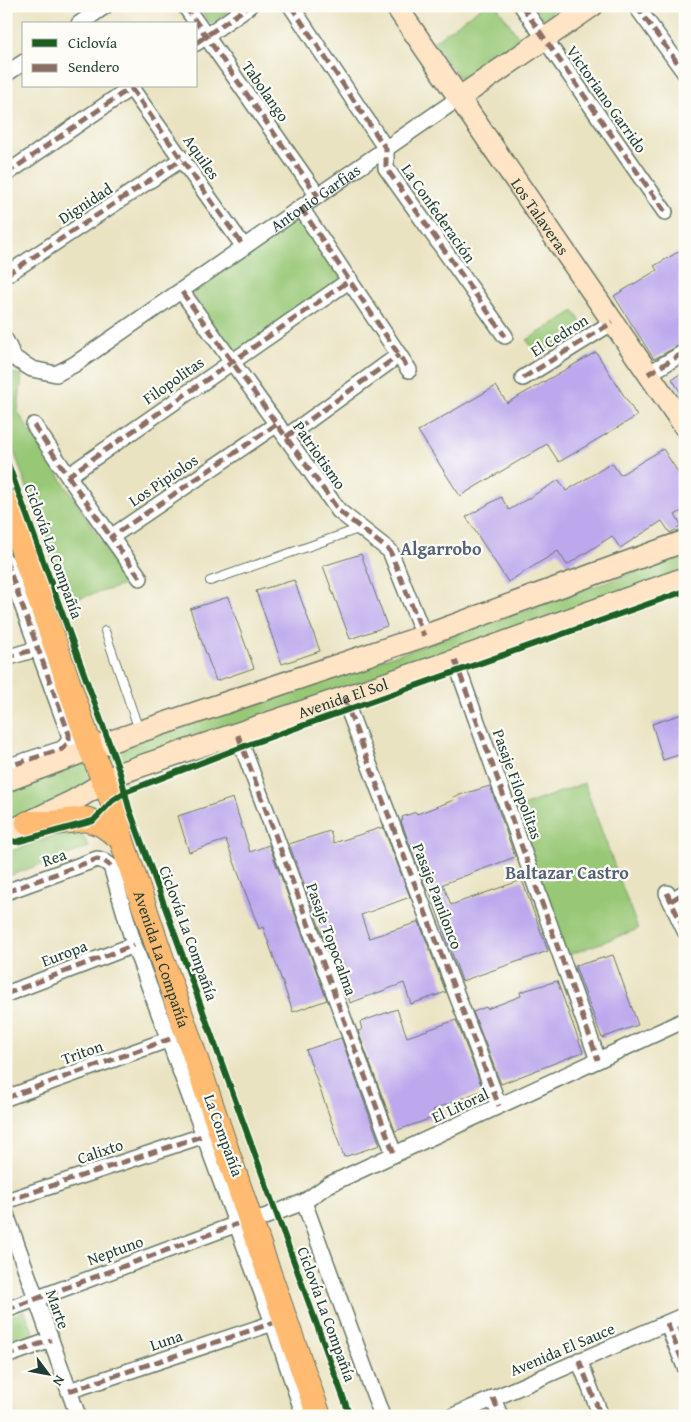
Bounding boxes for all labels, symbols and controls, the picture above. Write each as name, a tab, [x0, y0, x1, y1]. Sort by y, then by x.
legend	[22, 22, 198, 88]
text: Ciclovía	[68, 32, 117, 53]
street label: Victoriano Garrido	[561, 40, 653, 158]
text: Sendero	[68, 56, 120, 77]
street label: Tabolango	[236, 56, 296, 126]
street label: Aquiles	[178, 130, 226, 184]
street label: Antonio Garfias	[265, 158, 365, 237]
street label: La Confederación	[396, 159, 482, 267]
street label: Los Talaveras	[505, 173, 575, 260]
street label: Dignidad	[53, 176, 117, 229]
street label: El Cedron	[525, 308, 593, 362]
street label: Filopolitas	[137, 350, 209, 410]
street label: Patriotismo	[288, 416, 352, 494]
street label: Los Pipiolos	[123, 448, 203, 512]
street label: Ciclovía La Compañía	[18, 480, 90, 622]
district label: Algarrobo	[400, 535, 482, 562]
street label: Avenida El Sol	[294, 671, 391, 724]
street label: Pasaje Filopolitas	[487, 726, 549, 842]
street label: Pasaje Panilonco	[407, 839, 469, 953]
street label: Rea	[39, 842, 70, 872]
district label: Baltazar Castro	[505, 859, 629, 886]
street label: Ciclovía La Compañía	[153, 862, 225, 1004]
street label: Pasaje Topocalma	[300, 879, 364, 999]
street label: Avenida La Compañía	[128, 887, 196, 1031]
street label: Europa	[38, 933, 91, 973]
street label: Triton	[58, 1033, 106, 1071]
street label: El Litoral	[427, 1081, 493, 1129]
street label: La Compañía	[198, 1090, 250, 1180]
street label: Calixto	[74, 1132, 126, 1170]
street label: Neptuno	[84, 1229, 146, 1271]
street label: Ciclovía La Compañía	[291, 1243, 363, 1385]
street label: Marte	[40, 1286, 76, 1332]
street label: Avenida El Sauce	[506, 1316, 618, 1382]
street label: Luna	[146, 1323, 186, 1357]
north arrow	[22, 1350, 72, 1400]
text: N	[48, 1372, 70, 1391]

